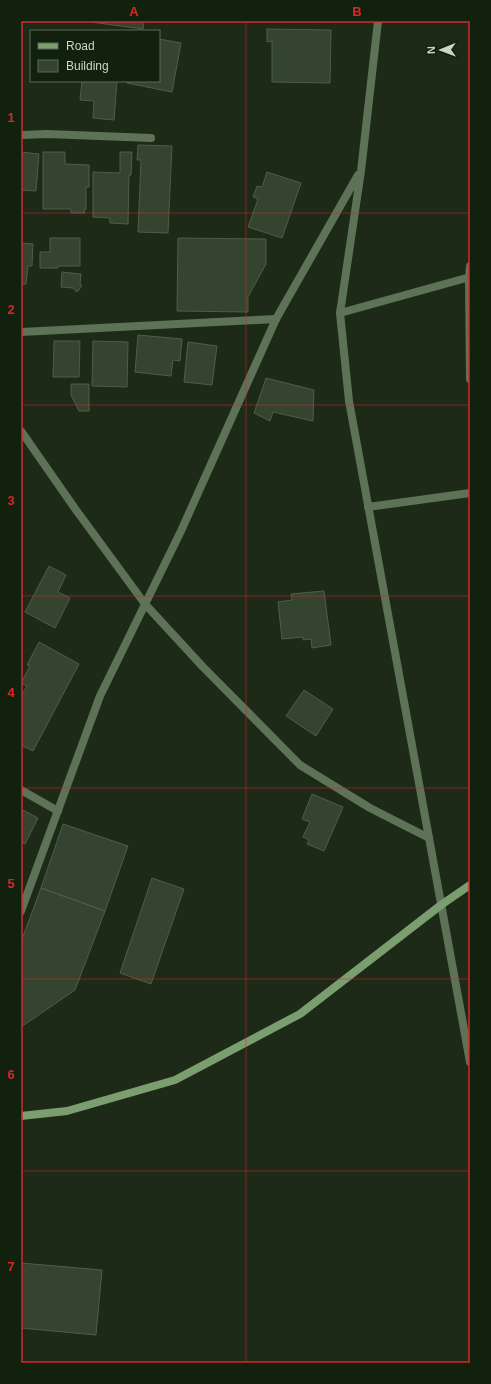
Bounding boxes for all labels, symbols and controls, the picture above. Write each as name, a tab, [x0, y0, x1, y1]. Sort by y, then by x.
text: A	[129, 4, 139, 19]
text: B	[352, 4, 362, 19]
legend	[30, 30, 160, 82]
north arrow	[421, 30, 461, 70]
text: Road	[66, 39, 95, 53]
text: N	[425, 46, 437, 54]
text: Building	[66, 59, 109, 73]
text: 1	[7, 110, 15, 125]
text: 2	[7, 302, 15, 317]
text: 3	[7, 493, 15, 508]
text: 4	[7, 685, 15, 700]
text: 5	[7, 876, 15, 891]
text: 6	[7, 1067, 15, 1082]
text: 7	[7, 1259, 15, 1274]

